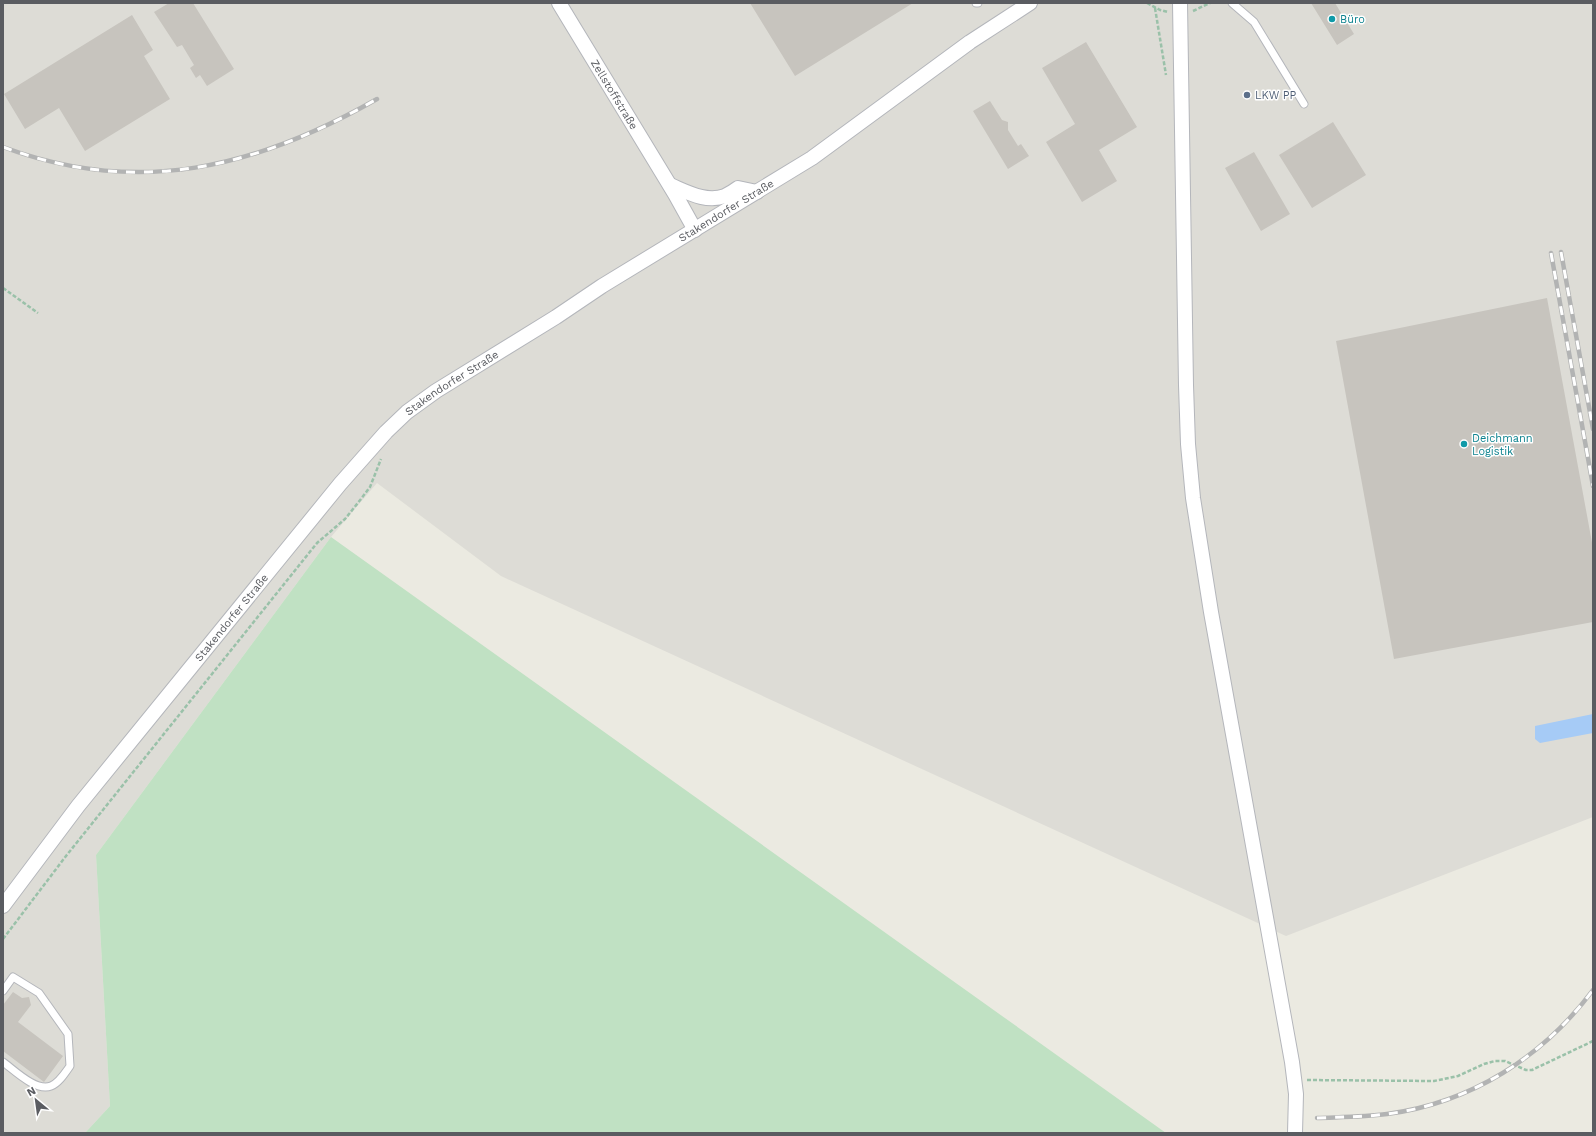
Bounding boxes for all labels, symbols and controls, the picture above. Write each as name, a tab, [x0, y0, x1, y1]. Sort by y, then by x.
place label: Büro	[1340, 13, 1365, 26]
marker: Büro	[1327, 14, 1337, 24]
street label: Zellstoffstraße	[588, 57, 641, 132]
place label: LKW PP	[1255, 89, 1297, 102]
marker: LKW PP	[1242, 90, 1252, 100]
street label: Stakendorfer Straße	[676, 176, 776, 244]
street label: Stakendorfer Straße	[402, 348, 501, 418]
place label: Deichmann Logistik	[1472, 432, 1533, 458]
marker: Deichmann Logistik	[1459, 439, 1469, 449]
street label: Stakendorfer Straße	[192, 571, 271, 664]
north arrow	[16, 1080, 56, 1120]
text: N	[25, 1084, 38, 1099]

